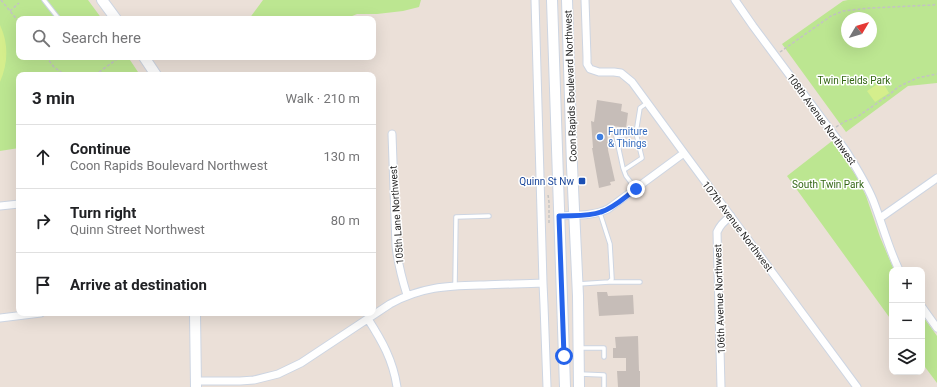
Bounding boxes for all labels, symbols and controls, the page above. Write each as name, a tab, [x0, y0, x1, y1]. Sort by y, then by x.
street label: Coon Rapids Boulevard Northwest	[562, 10, 579, 162]
north arrow	[841, 12, 877, 48]
search box	[16, 16, 376, 60]
icon: search	[30, 27, 52, 49]
text: Search here	[62, 29, 141, 47]
street label: 108th Avenue Northwest	[785, 72, 858, 167]
park label: Twin Fields Park	[818, 75, 891, 86]
text: 3 min	[32, 88, 75, 108]
text: Walk · 210 m	[285, 91, 360, 106]
place label: Furniture & Things	[608, 126, 648, 149]
marker: Furniture & Things	[595, 132, 605, 142]
text: Continue	[70, 140, 131, 158]
icon: ahead	[32, 146, 54, 168]
text: 130 m	[323, 149, 360, 164]
text: Coon Rapids Boulevard Northwest	[70, 158, 268, 173]
street label: 105th Lane Northwest	[388, 165, 405, 265]
place label: Quinn St Nw	[519, 176, 574, 187]
marker: Quinn St Nw	[577, 176, 587, 186]
street label: 107th Avenue Northwest	[700, 179, 775, 273]
park label: South Twin Park	[792, 179, 865, 190]
route end	[627, 180, 645, 198]
text: Turn right	[70, 204, 136, 222]
icon: right	[32, 210, 54, 232]
text: 80 m	[331, 213, 360, 228]
text: Quinn Street Northwest	[70, 222, 205, 237]
street label: 106th Avenue Northwest	[712, 244, 727, 354]
map controls	[889, 267, 925, 375]
button: +	[889, 267, 925, 303]
icon: arrive	[32, 274, 54, 296]
text: Arrive at destination	[70, 276, 207, 294]
button: −	[889, 303, 925, 339]
button: layers	[889, 339, 925, 375]
route start	[555, 347, 573, 365]

